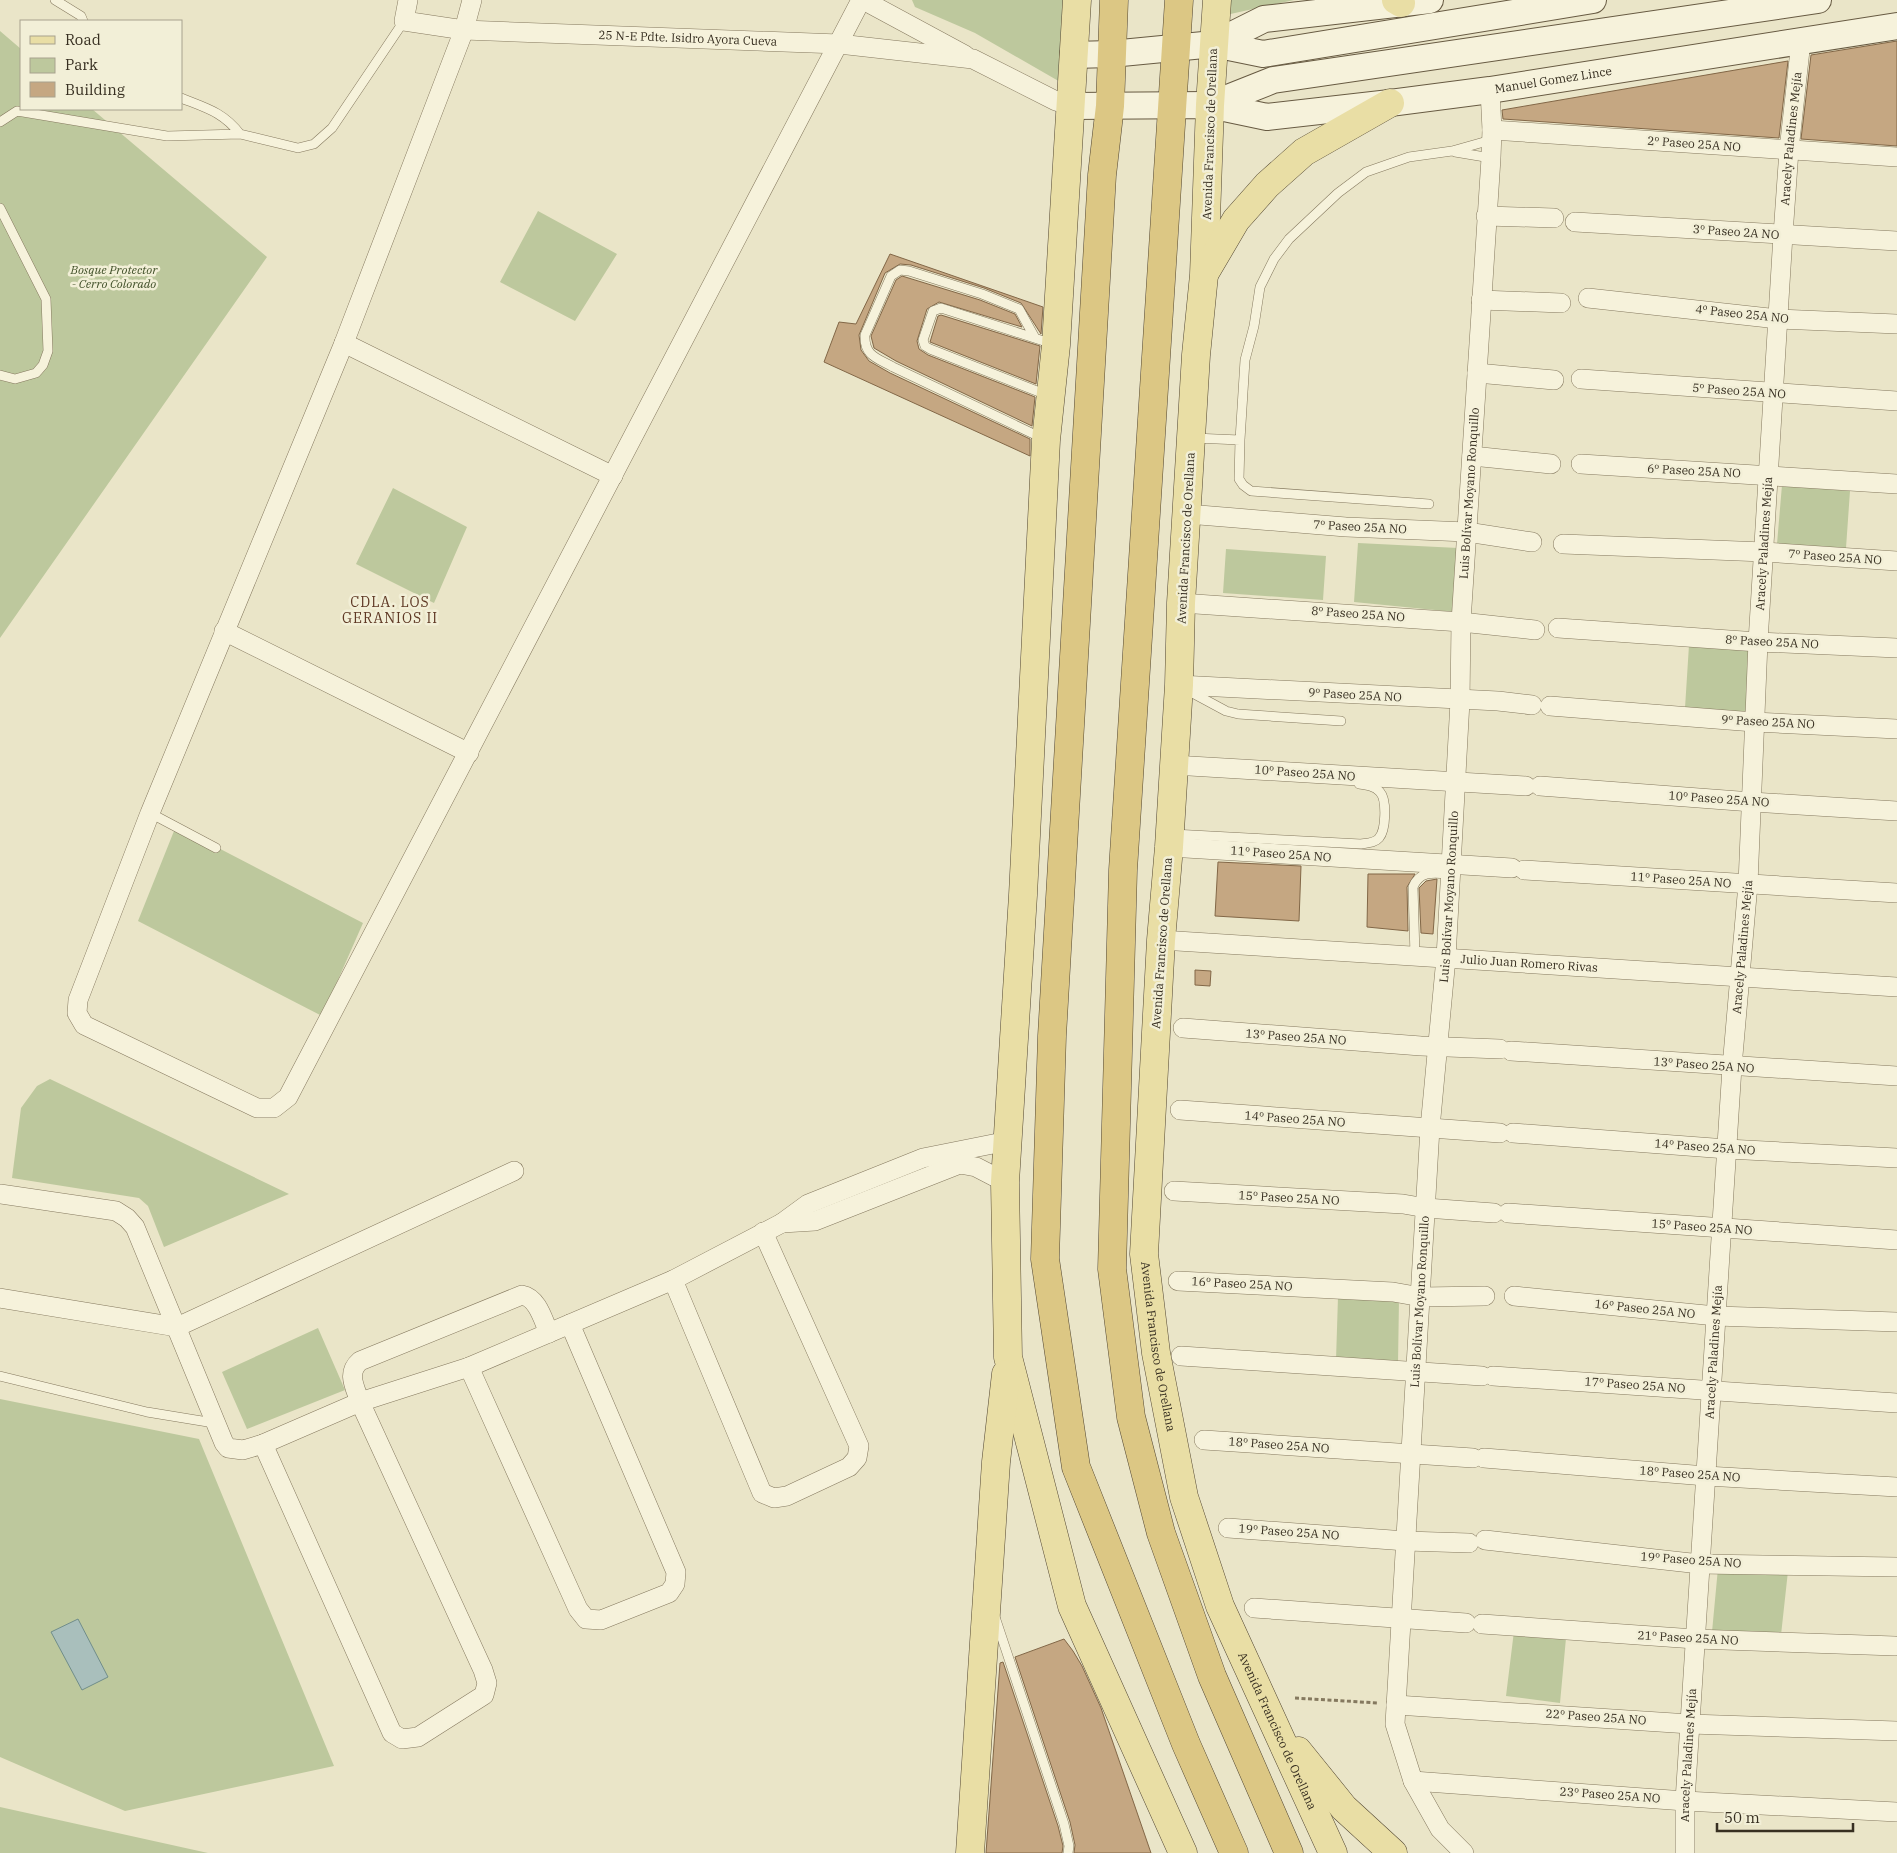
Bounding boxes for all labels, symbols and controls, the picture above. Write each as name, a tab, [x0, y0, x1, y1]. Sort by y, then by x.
legend	[20, 20, 182, 110]
street label: 25 N-E Pdte. Isidro Ayora Cueva	[598, 27, 778, 49]
text: Road	[65, 30, 101, 49]
street label: Avenida Francisco de Orellana	[1199, 47, 1220, 220]
text: Park	[65, 55, 98, 74]
street label: Manuel Gomez Lince	[1494, 63, 1613, 96]
street label: Aracely Paladines Mejía	[1777, 70, 1805, 206]
text: Building	[65, 80, 125, 99]
street label: 2º Paseo 25A NO	[1647, 133, 1741, 154]
street label: 3º Paseo 2A NO	[1692, 221, 1780, 242]
park label: Bosque Protector - Cerro Colorado	[70, 262, 158, 291]
street label: 4º Paseo 25A NO	[1695, 301, 1790, 326]
street label: 5º Paseo 25A NO	[1692, 380, 1786, 401]
street label: Luis Bolívar Moyano Ronquillo	[1456, 407, 1482, 580]
street label: Avenida Francisco de Orellana	[1174, 451, 1198, 624]
street label: 6º Paseo 25A NO	[1647, 461, 1741, 480]
street label: Aracely Paladines Mejía	[1752, 476, 1775, 611]
street label: 7º Paseo 25A NO	[1313, 517, 1407, 536]
street label: 7º Paseo 25A NO	[1788, 546, 1882, 567]
district label: CDLA. LOS GERANIOS II	[342, 593, 438, 627]
street label: 8º Paseo 25A NO	[1311, 603, 1405, 624]
street label: 8º Paseo 25A NO	[1725, 632, 1819, 651]
street label: 9º Paseo 25A NO	[1308, 685, 1402, 704]
street label: 9º Paseo 25A NO	[1721, 712, 1815, 731]
street label: 10º Paseo 25A NO	[1254, 761, 1356, 784]
street label: 10º Paseo 25A NO	[1668, 787, 1770, 810]
street label: Luis Bolívar Moyano Ronquillo	[1436, 810, 1461, 983]
street label: 11º Paseo 25A NO	[1230, 842, 1332, 865]
street label: Avenida Francisco de Orellana	[1148, 856, 1175, 1029]
street label: 11º Paseo 25A NO	[1630, 868, 1732, 891]
street label: Aracely Paladines Mejía	[1729, 879, 1755, 1014]
street label: Julio Juan Romero Rivas	[1460, 951, 1599, 975]
street label: 13º Paseo 25A NO	[1245, 1025, 1347, 1048]
street label: 13º Paseo 25A NO	[1653, 1053, 1755, 1076]
street label: 14º Paseo 25A NO	[1244, 1107, 1346, 1130]
street label: 14º Paseo 25A NO	[1654, 1135, 1756, 1158]
street label: 15º Paseo 25A NO	[1238, 1187, 1340, 1208]
street label: Luis Bolívar Moyano Ronquillo	[1407, 1215, 1432, 1388]
street label: 15º Paseo 25A NO	[1651, 1215, 1753, 1238]
street label: Avenida Francisco de Orellana	[1138, 1261, 1179, 1433]
street label: 16º Paseo 25A NO	[1191, 1273, 1293, 1294]
street label: Aracely Paladines Mejía	[1701, 1284, 1725, 1419]
street label: 16º Paseo 25A NO	[1594, 1296, 1696, 1321]
street label: 17º Paseo 25A NO	[1584, 1373, 1686, 1396]
street label: 18º Paseo 25A NO	[1228, 1433, 1330, 1456]
street label: 18º Paseo 25A NO	[1639, 1462, 1741, 1485]
street label: 19º Paseo 25A NO	[1238, 1520, 1340, 1543]
street label: 19º Paseo 25A NO	[1640, 1548, 1742, 1571]
street label: 21º Paseo 25A NO	[1637, 1627, 1739, 1648]
street label: Avenida Francisco de Orellana	[1235, 1649, 1320, 1813]
street label: Aracely Paladines Mejía	[1677, 1687, 1699, 1822]
street label: 22º Paseo 25A NO	[1545, 1705, 1647, 1728]
street label: 23º Paseo 25A NO	[1559, 1783, 1661, 1806]
scale bar	[1717, 1800, 1853, 1832]
text: 50 m	[1724, 1808, 1760, 1827]

